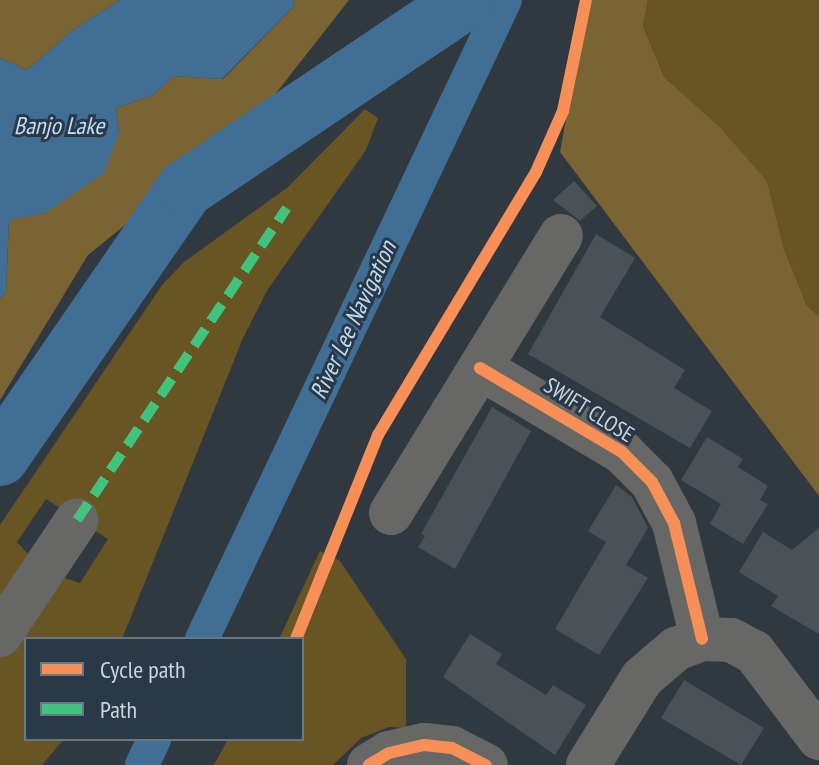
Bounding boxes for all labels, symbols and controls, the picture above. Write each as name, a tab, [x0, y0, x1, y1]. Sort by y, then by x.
water label: Banjo Lake	[14, 112, 104, 140]
water label: River Lee Navigation	[304, 236, 402, 404]
street label: SWIFT CLOSE	[539, 372, 639, 448]
legend	[24, 637, 304, 741]
text: Cycle path	[100, 654, 186, 685]
text: Path	[100, 694, 137, 725]

